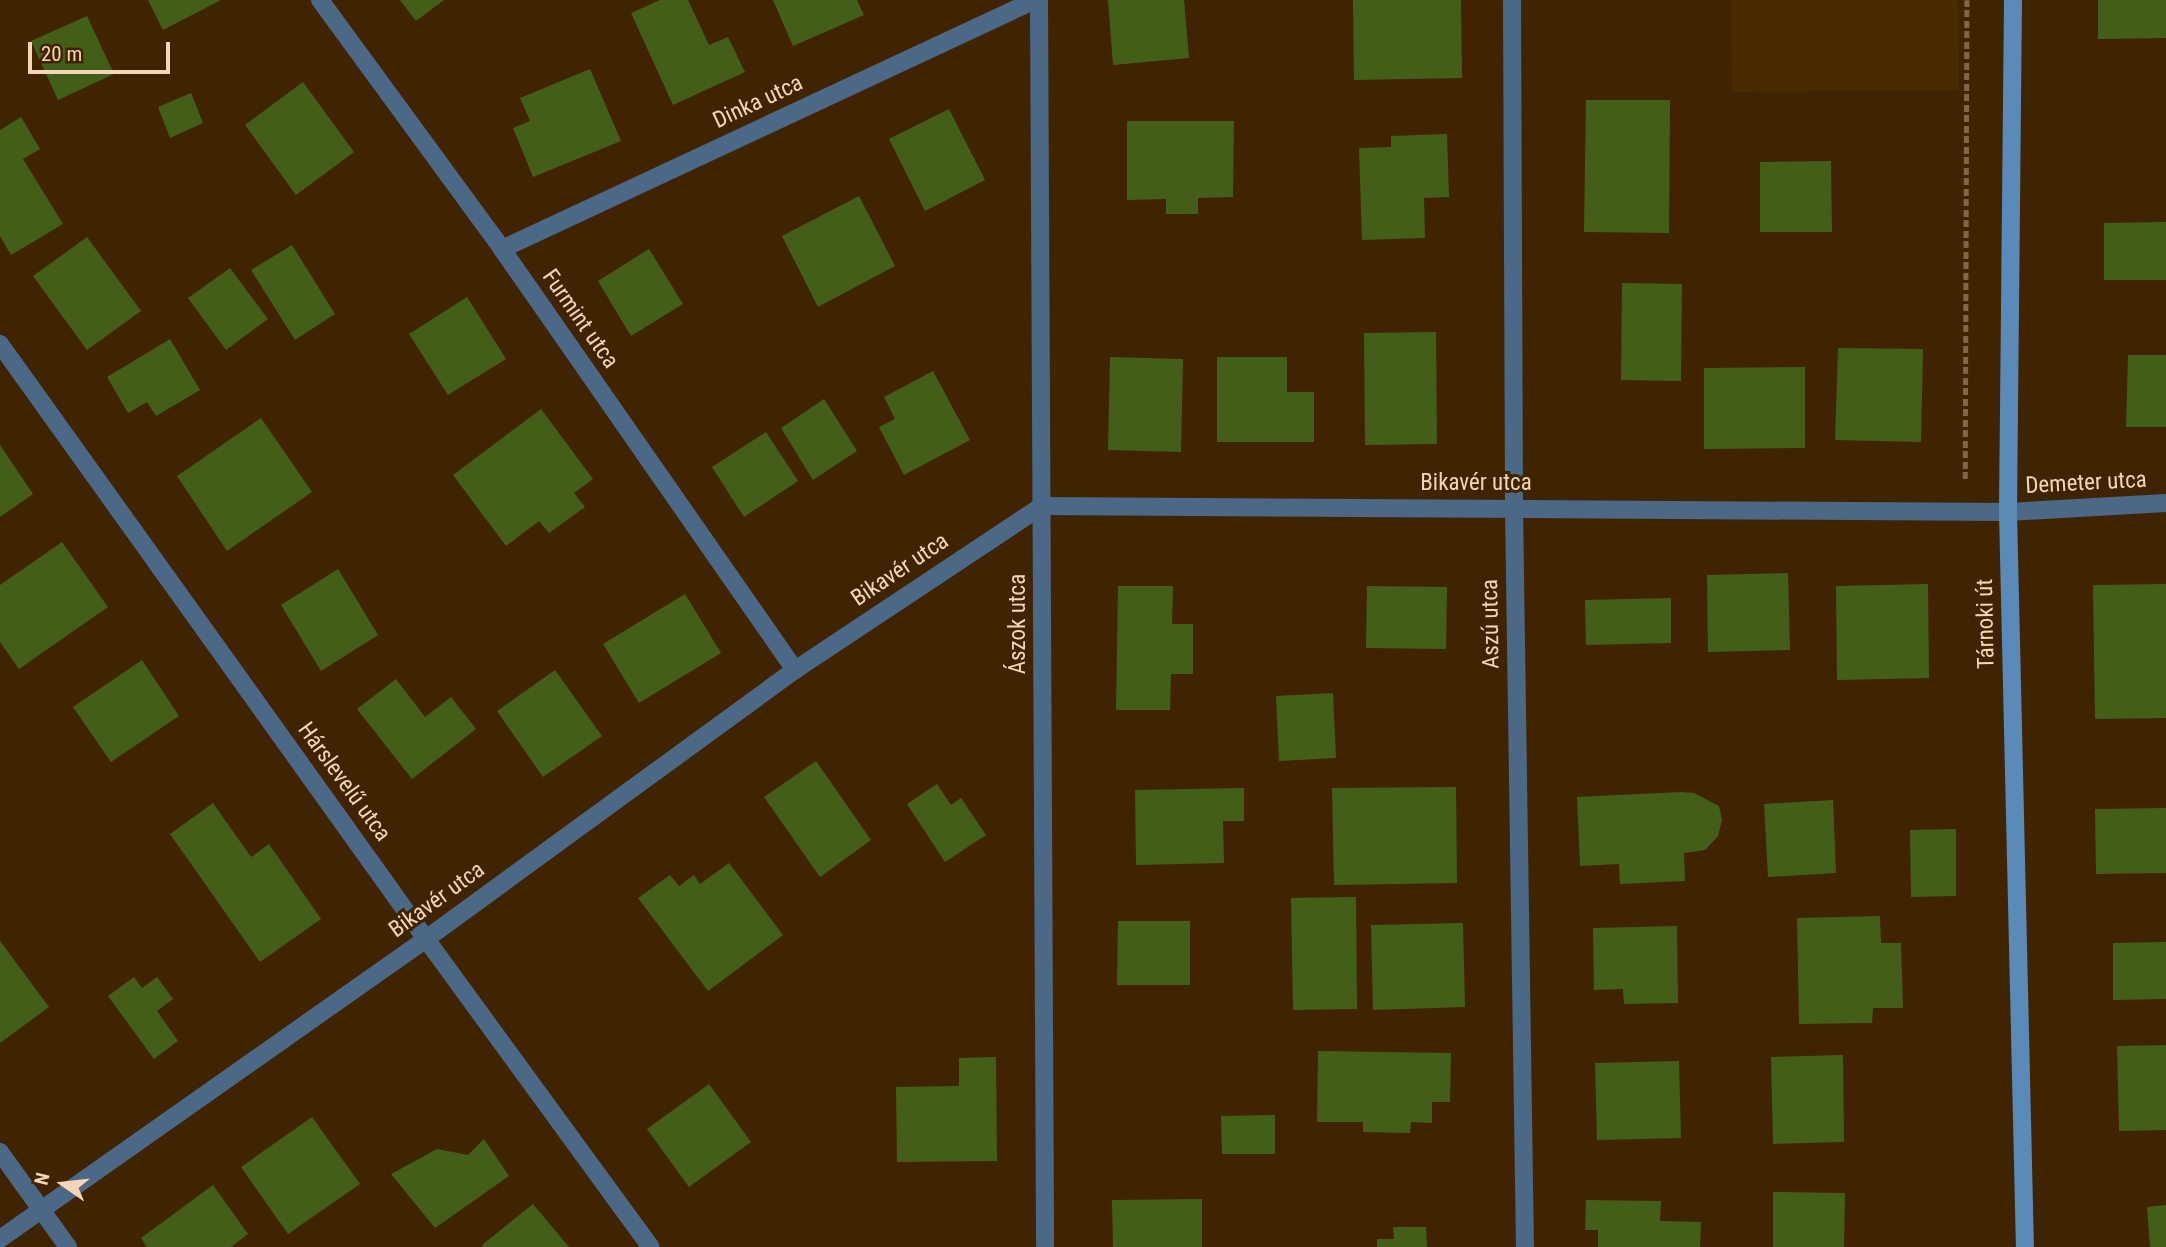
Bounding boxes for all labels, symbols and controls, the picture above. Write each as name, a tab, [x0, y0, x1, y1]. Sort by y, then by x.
scale bar	[32, 28, 173, 72]
text: 20 m	[41, 42, 82, 66]
street label: Dinka utca	[709, 69, 807, 135]
street label: Furmint utca	[536, 264, 624, 374]
street label: Demeter utca	[2025, 466, 2147, 500]
street label: Bikavér utca	[1420, 469, 1532, 497]
street label: Bikavér utca	[846, 527, 954, 613]
street label: Ászok utca	[1004, 574, 1032, 674]
street label: Aszú utca	[1476, 579, 1506, 669]
street label: Tárnoki út	[1971, 579, 2001, 669]
street label: Hárslevelű utca	[292, 717, 396, 847]
street label: Bikavér utca	[384, 856, 490, 944]
north arrow	[28, 1149, 98, 1219]
text: N	[30, 1170, 55, 1187]

